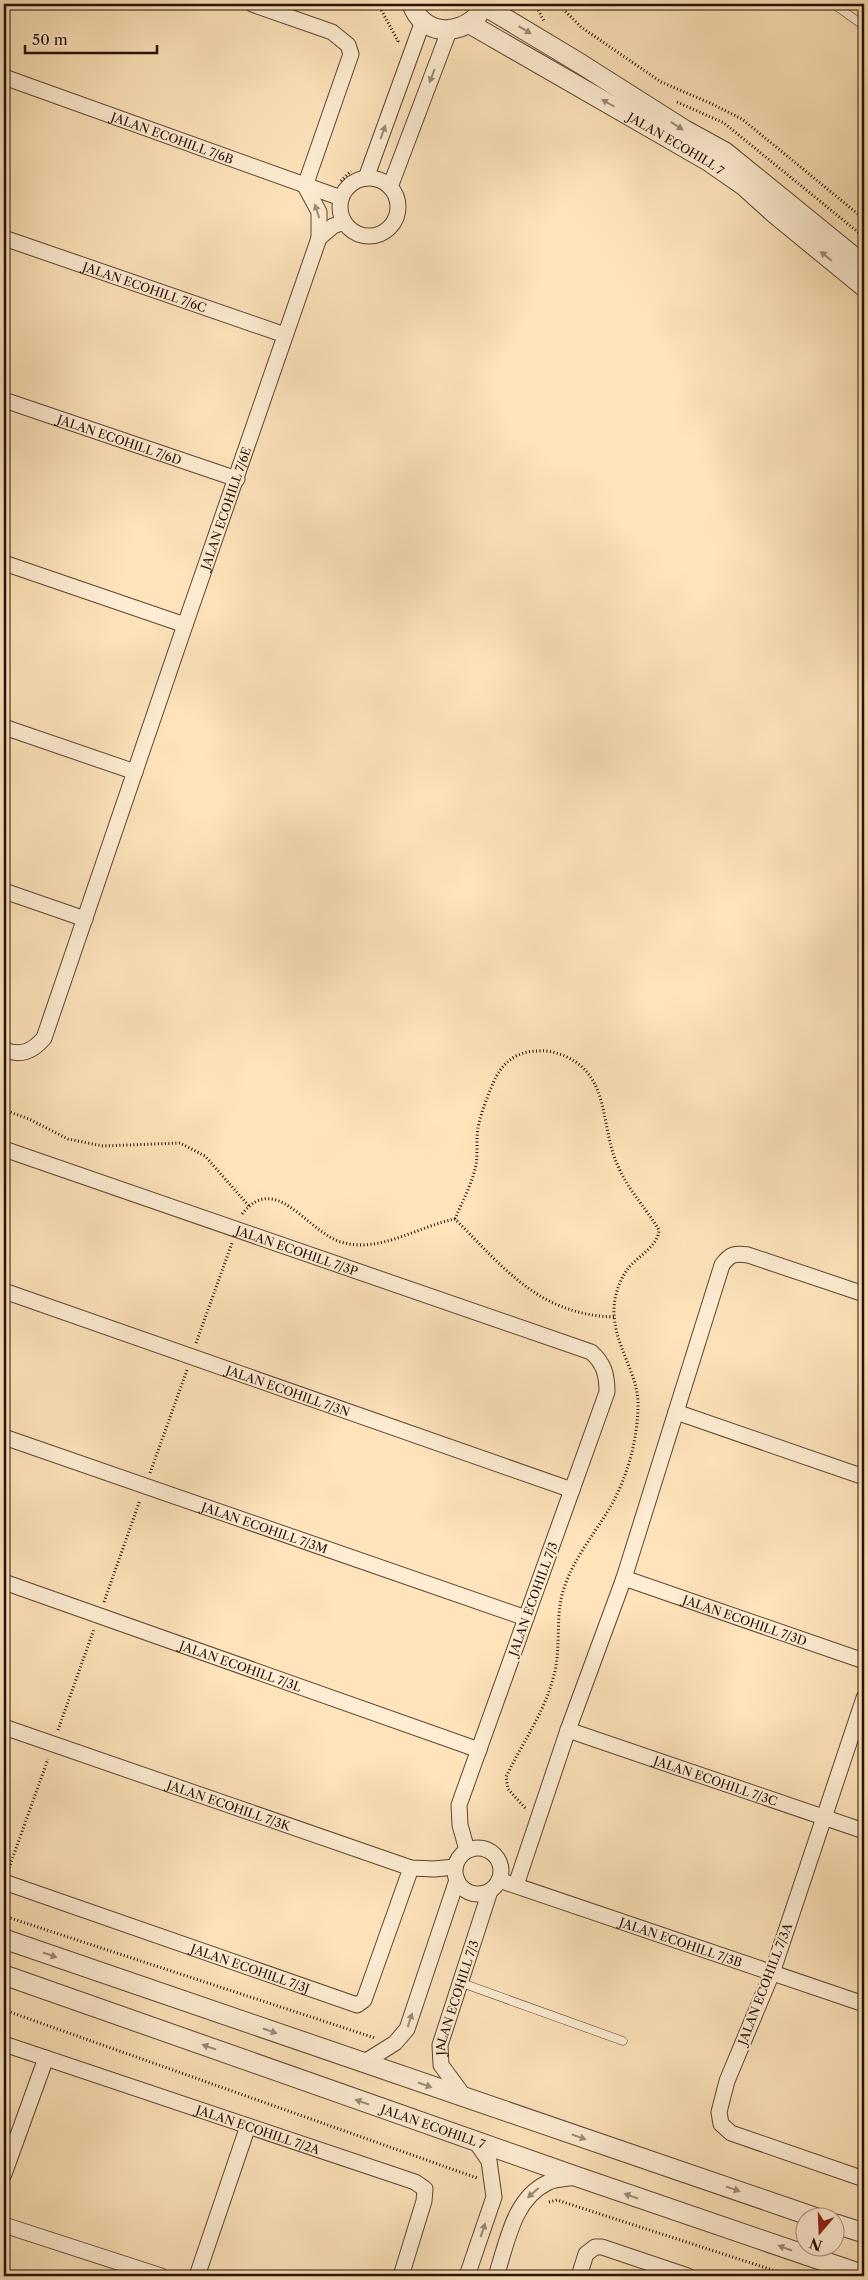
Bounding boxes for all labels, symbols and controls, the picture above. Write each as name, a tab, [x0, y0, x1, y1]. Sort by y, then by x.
scale bar	[25, 22, 158, 54]
one-way arrow	[518, 26, 531, 35]
text: 50 m	[32, 30, 68, 49]
one-way arrow	[428, 69, 436, 84]
one-way arrow	[601, 99, 616, 107]
street label: JALAN ECOHILL 7/6B	[107, 108, 236, 166]
street label: JALAN ECOHILL 7	[623, 108, 727, 178]
one-way arrow	[671, 121, 684, 130]
one-way arrow	[379, 124, 387, 139]
one-way arrow	[313, 203, 321, 218]
one-way arrow	[820, 251, 833, 262]
street label: JALAN ECOHILL 7/6C	[79, 258, 209, 315]
street label: JALAN ECOHILL 7/6D	[53, 410, 184, 467]
street label: JALAN ECOHILL 7/6E	[197, 445, 254, 573]
street label: JALAN ECOHILL 7/3P	[232, 1222, 360, 1278]
street label: JALAN ECOHILL 7/3N	[222, 1361, 352, 1419]
street label: JALAN ECOHILL 7/3M	[198, 1498, 330, 1556]
street label: JALAN ECOHILL 7/3	[505, 1540, 561, 1660]
street label: JALAN ECOHILL 7/3D	[679, 1591, 809, 1648]
street label: JALAN ECOHILL 7/3L	[176, 1637, 304, 1694]
street label: JALAN ECOHILL 7/3C	[650, 1752, 779, 1808]
street label: JALAN ECOHILL 7/3K	[163, 1776, 293, 1833]
street label: JALAN ECOHILL 7/3B	[615, 1913, 744, 1970]
street label: JALAN ECOHILL 7/3A	[734, 1920, 796, 2049]
street label: JALAN ECOHILL 7/3	[432, 1938, 481, 2058]
street label: JALAN ECOHILL 7/3J	[187, 1940, 312, 1995]
one-way arrow	[43, 1951, 58, 1959]
one-way arrow	[406, 2012, 414, 2027]
one-way arrow	[262, 2028, 277, 2035]
one-way arrow	[201, 2043, 216, 2051]
one-way arrow	[418, 2081, 433, 2089]
one-way arrow	[354, 2097, 369, 2105]
street label: JALAN ECOHILL 7	[377, 2100, 488, 2151]
street label: JALAN ECOHILL 7/2A	[192, 2101, 323, 2157]
one-way arrow	[572, 2133, 587, 2141]
one-way arrow	[726, 2185, 741, 2193]
one-way arrow	[526, 2187, 539, 2198]
one-way arrow	[624, 2191, 639, 2199]
north arrow	[796, 2208, 846, 2258]
one-way arrow	[479, 2222, 487, 2237]
text: N	[807, 2234, 824, 2255]
one-way arrow	[777, 2244, 792, 2252]

